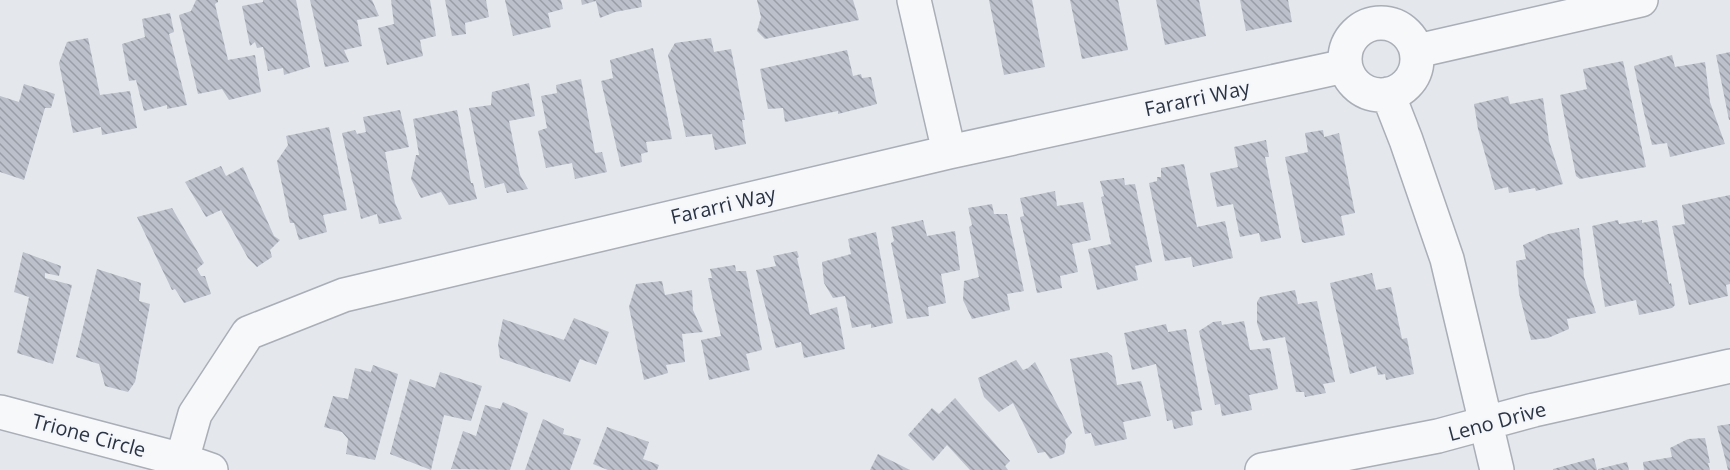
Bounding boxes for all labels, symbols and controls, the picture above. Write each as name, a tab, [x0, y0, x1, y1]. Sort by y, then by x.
street label: Fararri Way	[1142, 73, 1253, 122]
street label: Fararri Way	[668, 180, 779, 230]
street label: Leno Drive	[1445, 395, 1549, 447]
street label: Trione Circle	[29, 407, 149, 463]

